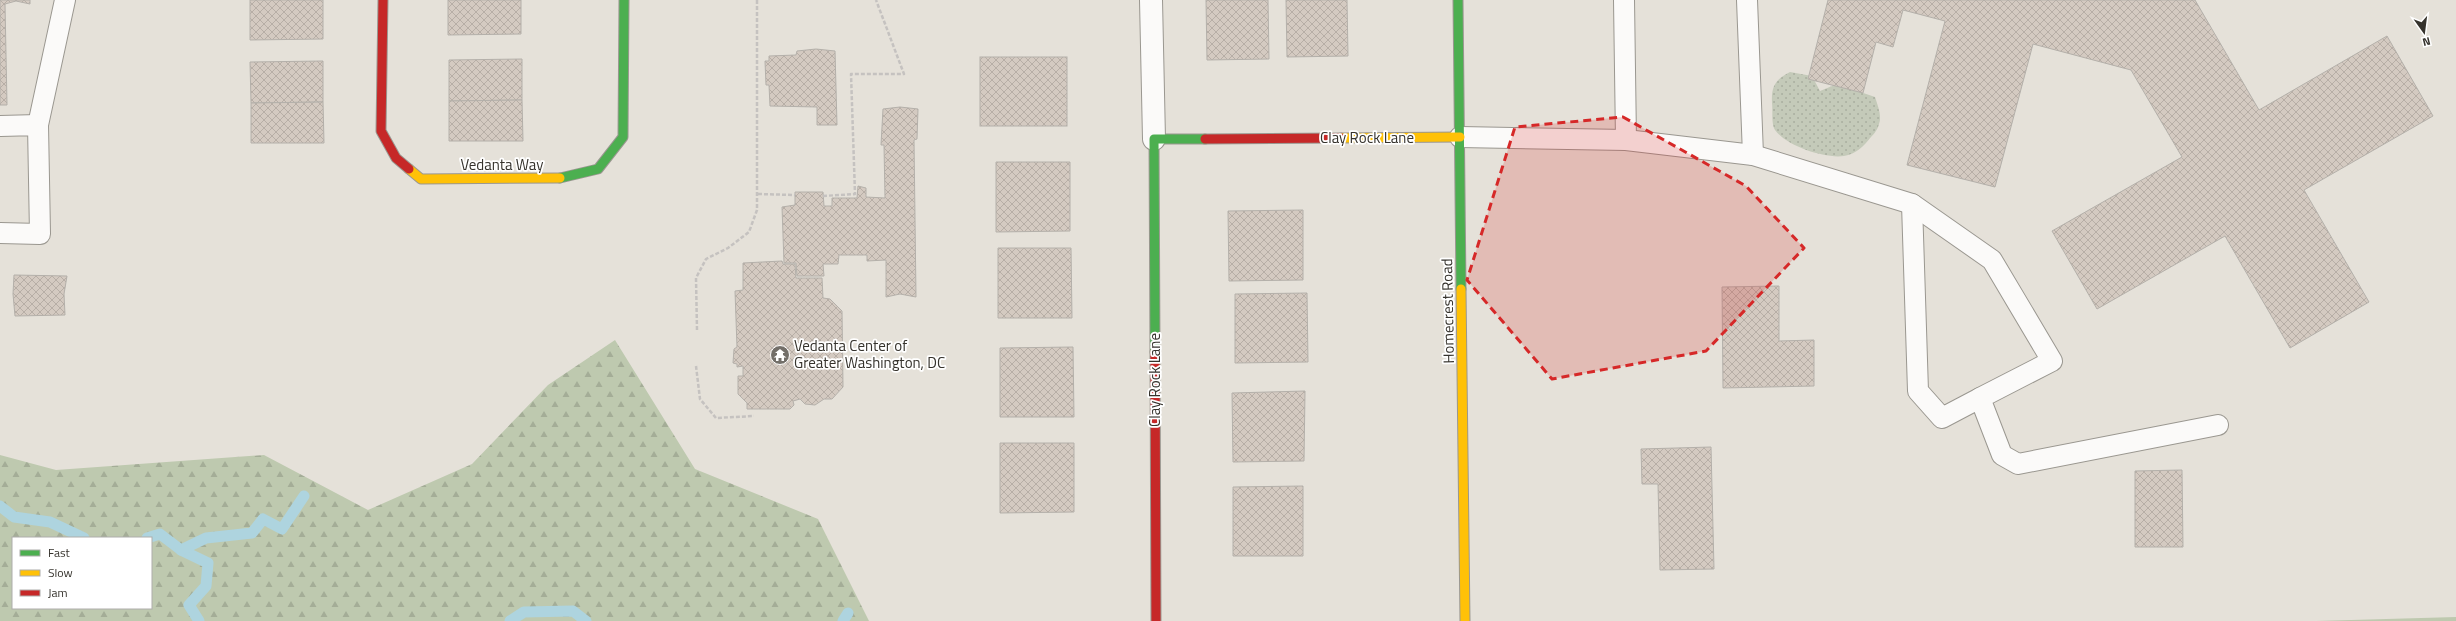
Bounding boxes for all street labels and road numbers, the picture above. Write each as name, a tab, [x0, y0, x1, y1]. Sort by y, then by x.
street label: Clay Rock Lane	[1320, 126, 1414, 149]
street label: Vedanta Way	[460, 153, 544, 176]
street label: Homecrest Road	[1435, 258, 1460, 364]
street label: Clay Rock Lane	[1143, 333, 1166, 427]

